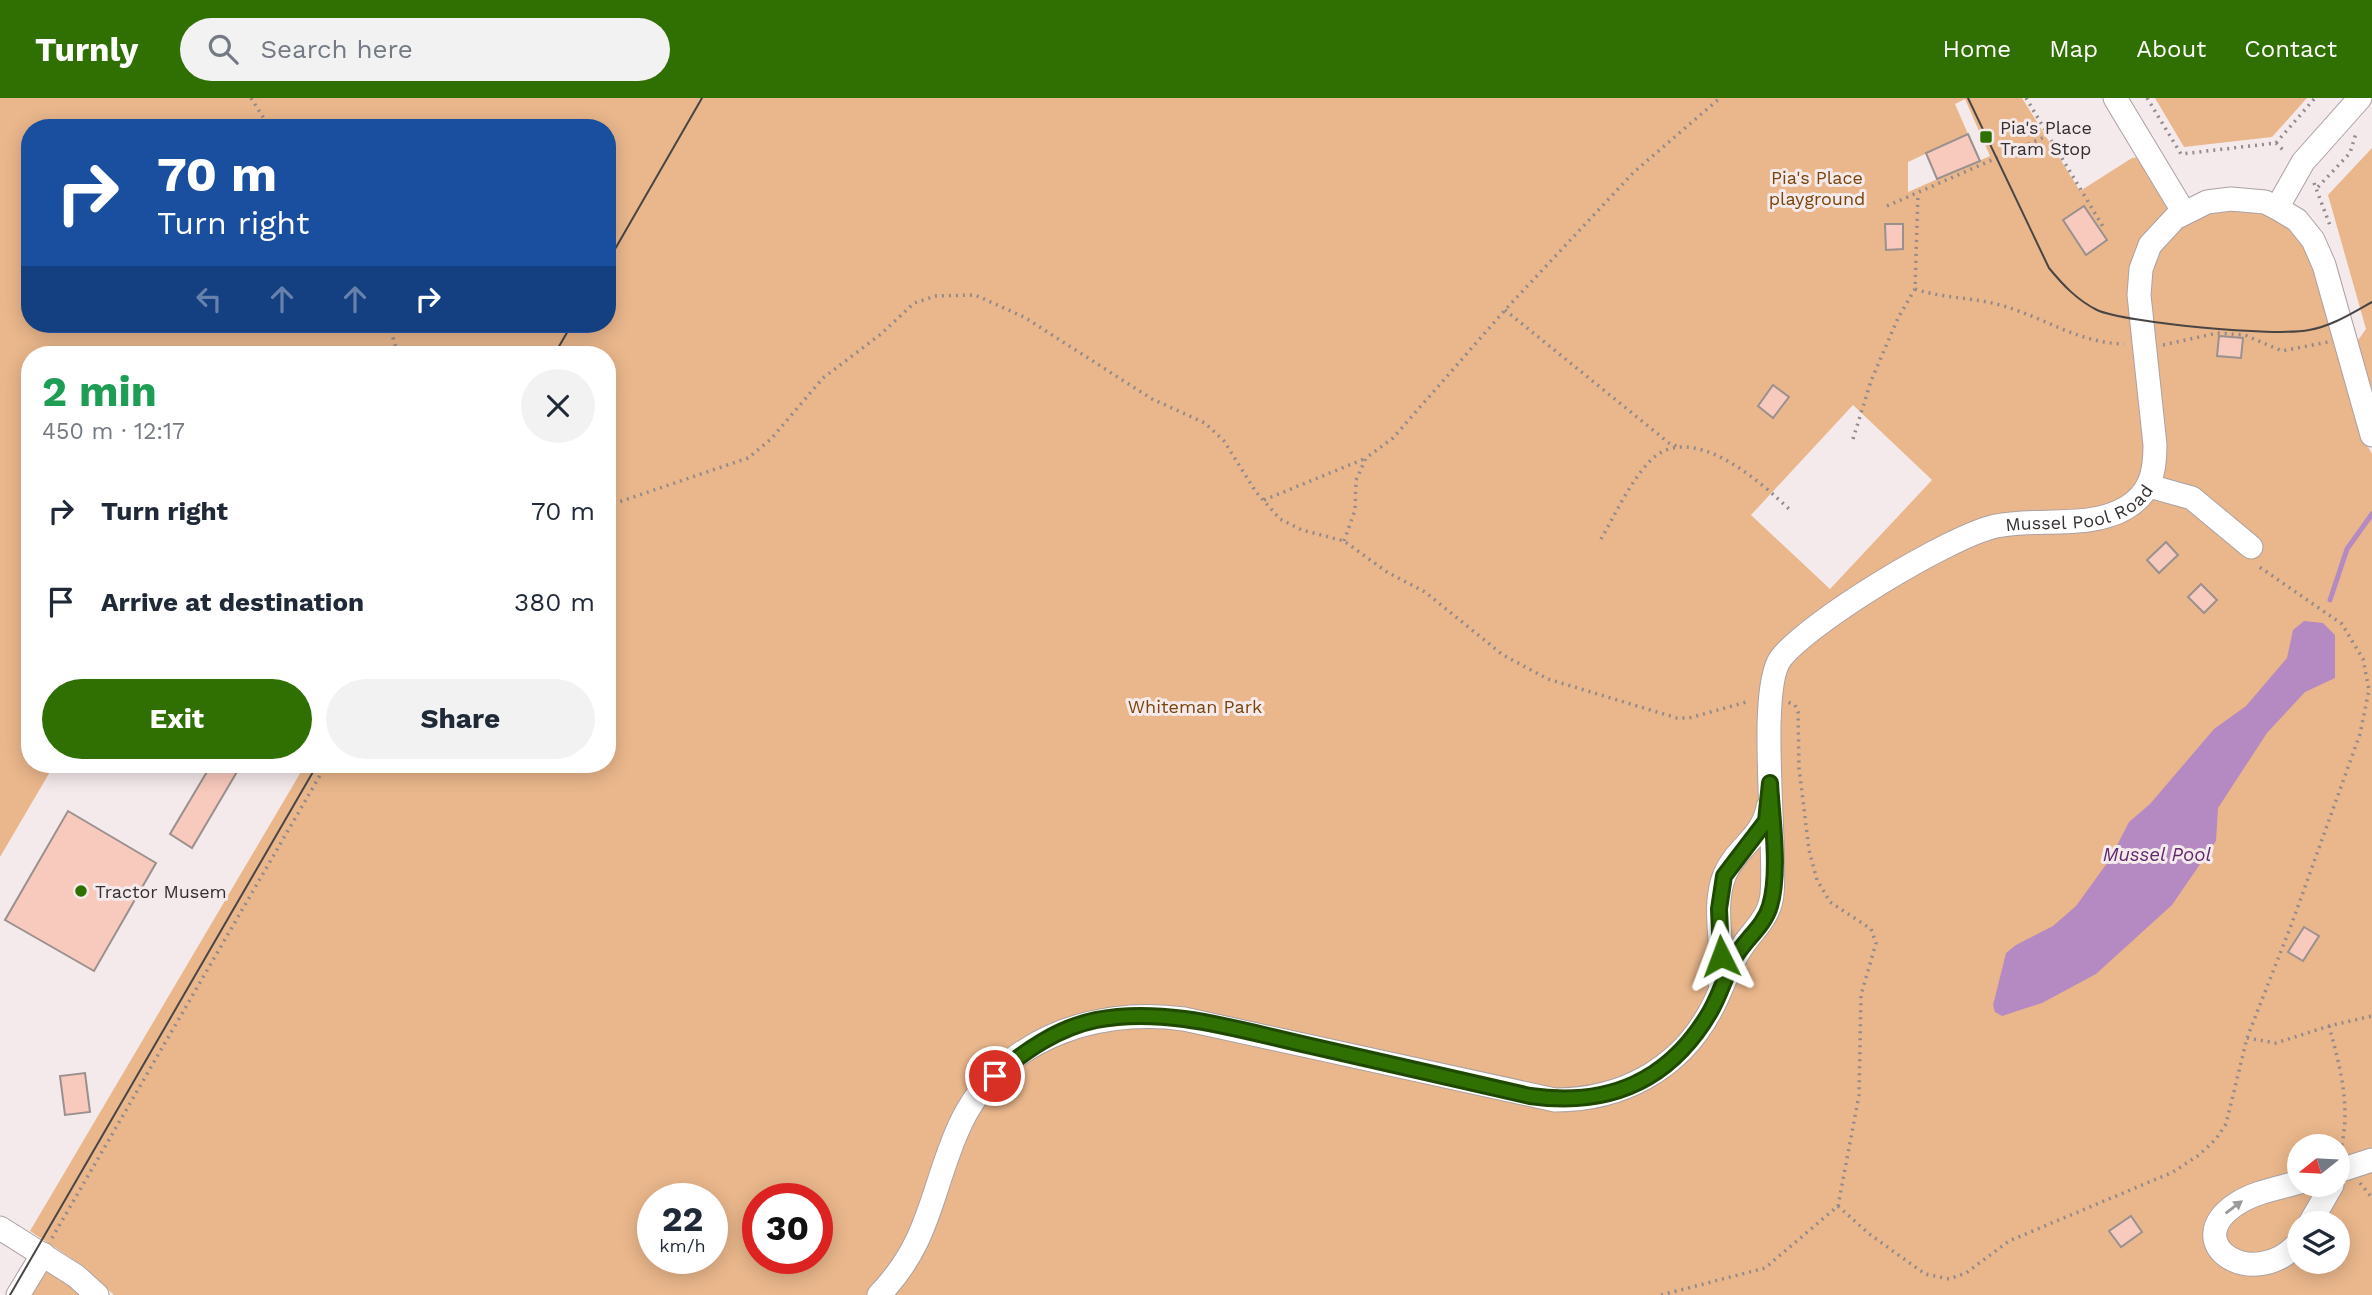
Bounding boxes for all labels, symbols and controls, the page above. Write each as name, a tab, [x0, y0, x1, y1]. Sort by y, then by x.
search box	[180, 18, 670, 81]
text: Turnly	[35, 30, 138, 69]
icon: search	[204, 30, 242, 68]
text: Search here	[260, 34, 413, 64]
text: Home	[1943, 35, 2011, 63]
text: Map	[2049, 35, 2098, 63]
text: About	[2136, 35, 2206, 63]
text: Contact	[2244, 35, 2337, 63]
place label: Pia's Place Tram Stop	[2000, 117, 2092, 159]
marker: Pia's Place Tram Stop	[1978, 129, 1994, 145]
text: 70 m	[157, 145, 277, 203]
icon: right	[42, 147, 133, 238]
park label: Pia's Place playground	[1769, 167, 1865, 209]
text: Turn right	[157, 204, 309, 242]
icon: left	[190, 280, 228, 318]
icon: ahead	[263, 280, 301, 318]
icon: ahead	[336, 280, 374, 318]
icon: right	[409, 280, 447, 318]
text: 2 min	[42, 367, 157, 416]
button: close	[521, 369, 595, 443]
text: 450 m · 12:17	[42, 418, 185, 445]
street label: Mussel Pool Road	[2004, 480, 2157, 535]
icon: right	[42, 492, 80, 530]
text: Turn right	[101, 496, 228, 526]
text: 70 m	[531, 496, 595, 526]
icon: arrive	[42, 583, 80, 621]
text: Arrive at destination	[101, 587, 364, 617]
text: 380 m	[514, 587, 595, 617]
button: Exit	[42, 679, 312, 759]
button: Share	[326, 679, 595, 759]
park label: Whiteman Park	[1128, 696, 1262, 717]
water label: Mussel Pool	[2103, 843, 2212, 866]
place label: Tractor Musem	[95, 881, 227, 902]
marker: Tractor Musem	[73, 883, 89, 899]
position arrow	[1684, 919, 1758, 993]
pin	[965, 1046, 1025, 1106]
icon: arrive	[976, 1057, 1014, 1095]
north arrow	[2287, 1134, 2350, 1197]
map controls	[2287, 1134, 2350, 1274]
speed limit sign: 30	[742, 1183, 833, 1274]
text: 22	[662, 1198, 703, 1240]
one-way arrow	[2225, 1200, 2243, 1215]
button: layers	[2287, 1211, 2350, 1274]
text: km/h	[659, 1235, 706, 1256]

